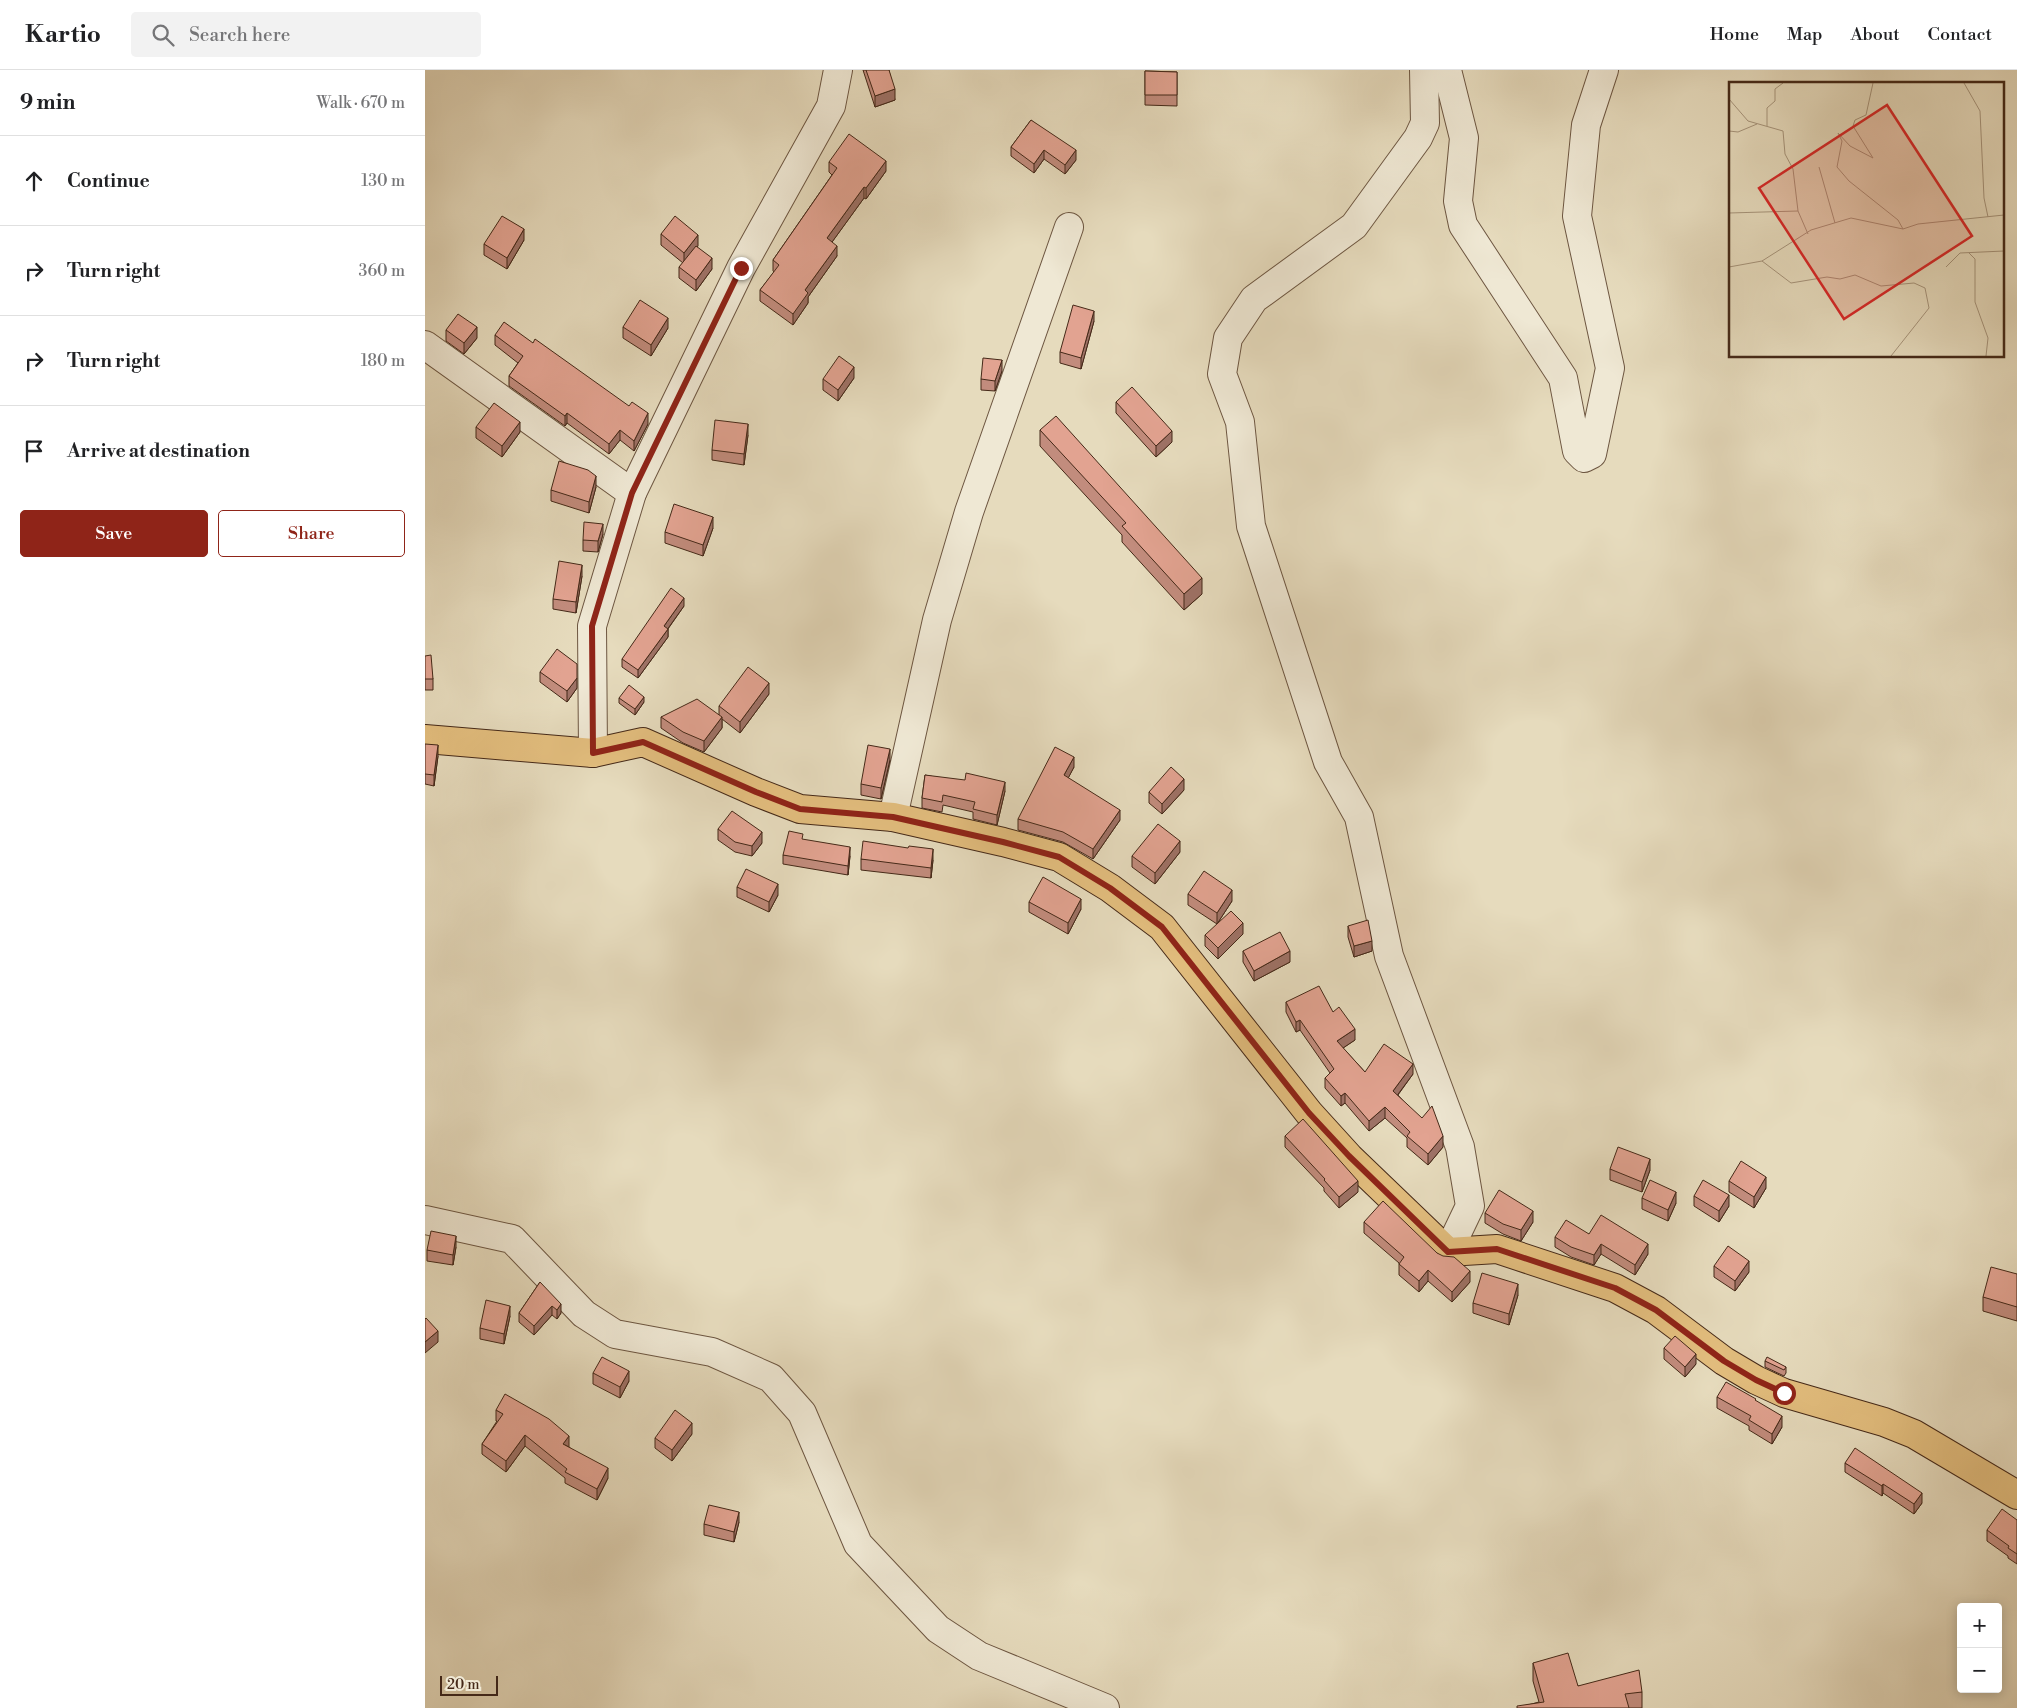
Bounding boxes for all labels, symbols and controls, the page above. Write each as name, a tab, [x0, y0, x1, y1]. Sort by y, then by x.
search box	[131, 12, 481, 57]
text: Kartio	[25, 20, 101, 50]
icon: search	[149, 21, 177, 49]
text: Search here	[189, 23, 290, 47]
text: Home	[1710, 23, 1759, 46]
text: Map	[1787, 23, 1823, 46]
text: About	[1851, 23, 1900, 46]
text: Contact	[1928, 23, 1992, 46]
inset map	[1729, 82, 2005, 358]
text: 9 min	[20, 90, 75, 116]
text: Walk · 670 m	[317, 93, 405, 113]
icon: ahead	[20, 167, 48, 195]
text: Continue	[67, 169, 150, 193]
text: 130 m	[361, 171, 405, 191]
icon: right	[20, 257, 48, 285]
route end	[730, 257, 753, 280]
text: Turn right	[67, 259, 160, 283]
text: 360 m	[359, 261, 405, 281]
icon: right	[20, 347, 48, 375]
text: Turn right	[67, 349, 160, 373]
text: 180 m	[361, 351, 405, 371]
icon: arrive	[20, 437, 48, 465]
text: Arrive at destination	[67, 439, 250, 463]
button: Save	[20, 510, 208, 557]
button: Share	[218, 510, 405, 557]
route start	[1773, 1382, 1796, 1405]
map controls	[1957, 1603, 2002, 1693]
button: +	[1957, 1603, 2002, 1648]
button: −	[1957, 1648, 2002, 1693]
scale bar	[440, 1673, 497, 1696]
text: 20 m	[447, 1676, 479, 1694]

